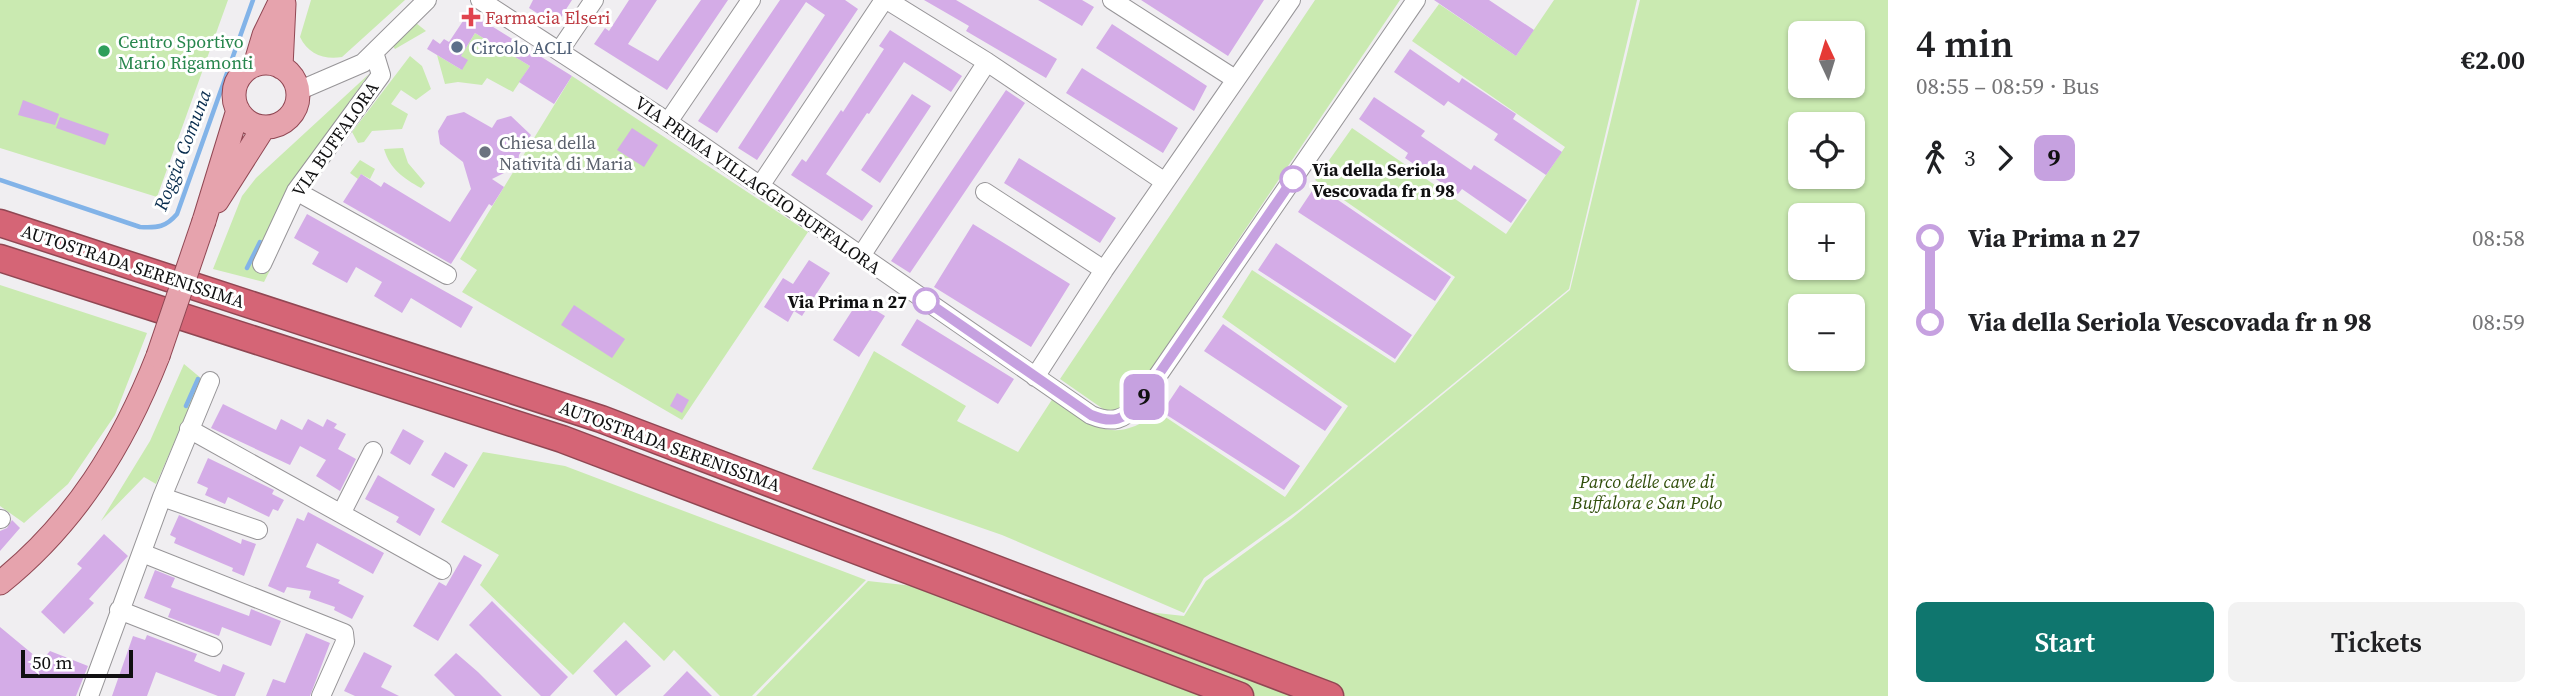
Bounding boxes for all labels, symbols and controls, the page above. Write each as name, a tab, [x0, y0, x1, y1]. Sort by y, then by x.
place label: Farmacia Elseri	[485, 5, 610, 30]
marker: Farmacia Elseri	[463, 9, 479, 25]
text: 4 min	[1916, 18, 2014, 70]
north arrow	[1788, 21, 1866, 98]
map controls	[1788, 21, 1865, 371]
place label: Centro Sportivo Mario Rigamonti	[118, 29, 253, 75]
place label: Circolo ACLI	[471, 35, 573, 60]
marker: Circolo ACLI	[449, 39, 465, 55]
text: €2.00	[2461, 42, 2525, 78]
marker: Centro Sportivo Mario Rigamonti	[96, 43, 112, 59]
text: 08:55 – 08:59 · Bus	[1916, 70, 2099, 102]
street label: VIA BUFFALORA	[286, 76, 384, 202]
water label: Roggia Comuna	[147, 86, 217, 215]
street label: VIA PRIMA VILLAGGIO BUFFALORA	[630, 90, 886, 280]
button: locate	[1788, 112, 1865, 189]
place label: Chiesa della Natività di Maria	[499, 130, 633, 176]
icon: walk	[1916, 139, 1954, 177]
icon: forward	[1986, 139, 2024, 177]
text: 9	[2048, 141, 2061, 174]
text: 3	[1964, 142, 1976, 174]
marker: Chiesa della Natività di Maria	[477, 144, 493, 160]
place label: Via della Seriola Vescovada fr n 98	[1312, 157, 1455, 203]
marker: Via della Seriola Vescovada fr n 98	[1280, 166, 1306, 192]
button: +	[1788, 203, 1865, 280]
street label: AUTOSTRADA SERENISSIMA	[18, 218, 248, 314]
text: Via Prima n 27	[1968, 220, 2140, 256]
text: 08:58	[2472, 222, 2525, 254]
marker: Via Prima n 27	[913, 288, 939, 314]
place label: Via Prima n 27	[788, 289, 907, 314]
button: −	[1788, 294, 1865, 371]
text: Via della Seriola Vescovada fr n 98	[1968, 304, 2372, 340]
text: 08:59	[2472, 306, 2525, 338]
line badge: 9	[1121, 374, 1167, 420]
text: 9	[1137, 380, 1151, 413]
street label: AUTOSTRADA SERENISSIMA	[556, 394, 784, 498]
park label: Parco delle cave di Buffalora e San Polo	[1571, 469, 1723, 515]
button: Start	[1916, 602, 2214, 682]
button: Tickets	[2228, 602, 2525, 682]
scale bar	[21, 647, 133, 679]
text: 50 m	[32, 649, 73, 675]

